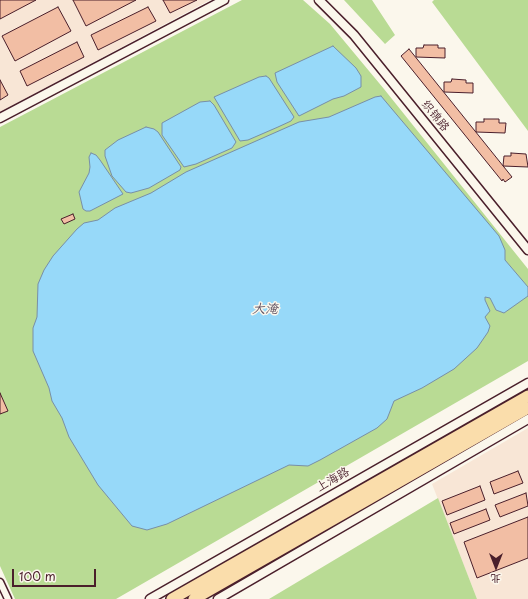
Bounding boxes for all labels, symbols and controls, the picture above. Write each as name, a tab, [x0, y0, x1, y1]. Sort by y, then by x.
street label: 织锦路	[418, 97, 452, 135]
water label: 大淹	[252, 301, 278, 317]
street label: 上海路	[314, 465, 352, 495]
north arrow	[476, 547, 516, 587]
scale bar	[14, 561, 98, 587]
text: 100 m	[19, 567, 56, 585]
text: 北	[491, 571, 502, 588]

